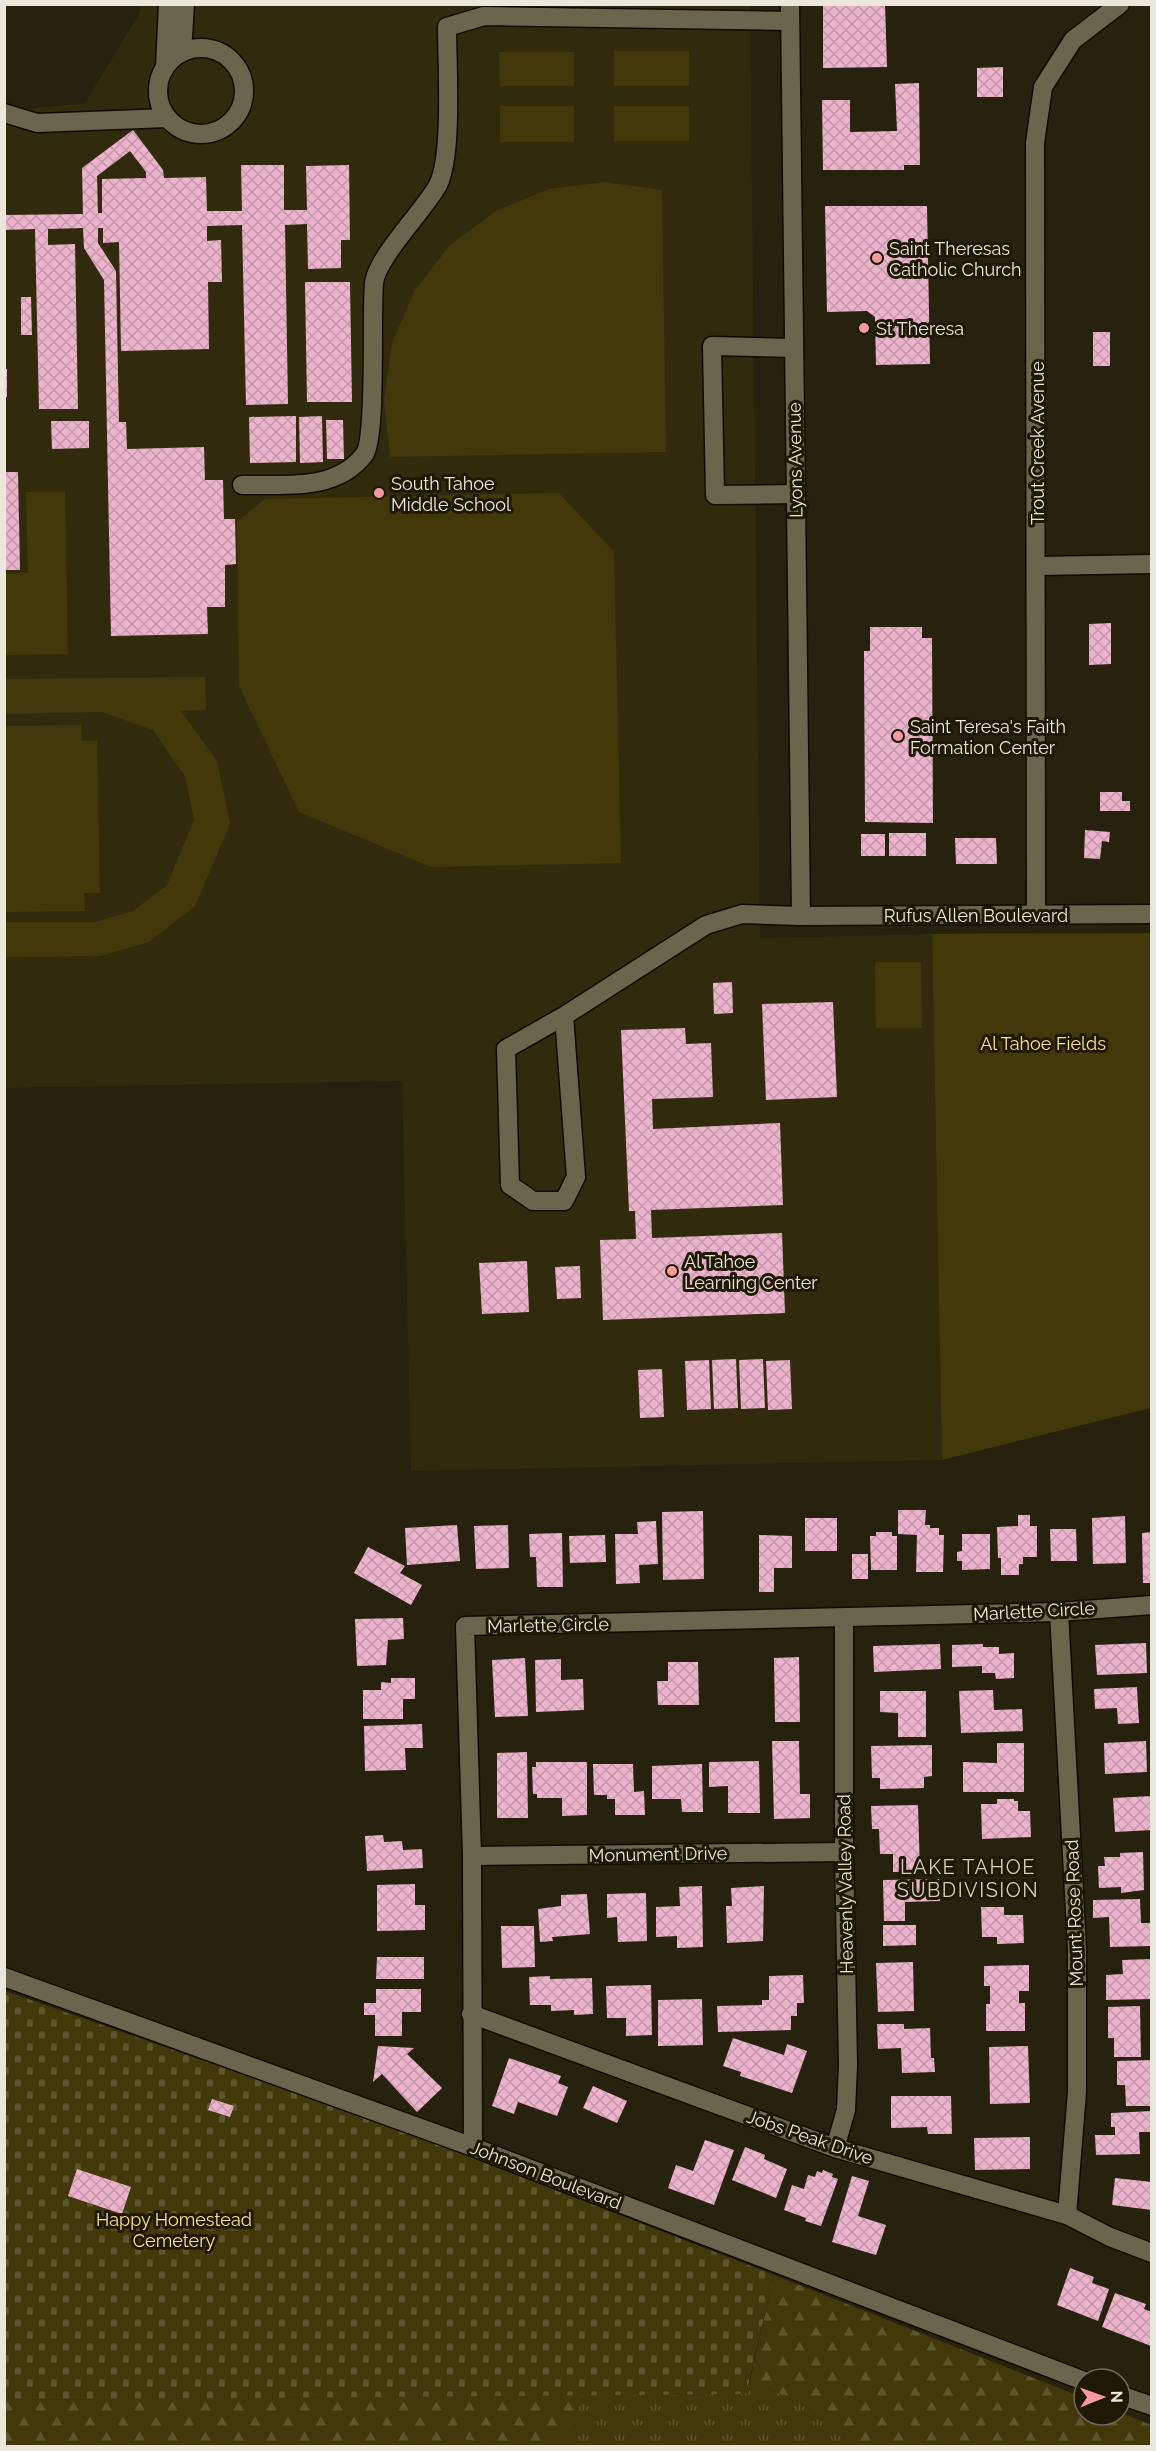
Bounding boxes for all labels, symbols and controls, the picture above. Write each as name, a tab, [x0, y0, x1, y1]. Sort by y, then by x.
place label: Saint Theresas Catholic Church	[889, 238, 1022, 280]
marker: Saint Theresas Catholic Church	[870, 251, 884, 265]
place label: St Theresa	[876, 318, 964, 339]
marker: St Theresa	[857, 321, 871, 335]
street label: Trout Creek Avenue	[1027, 361, 1048, 525]
street label: Lyons Avenue	[783, 402, 807, 518]
place label: South Tahoe Middle School	[391, 473, 511, 515]
marker: South Tahoe Middle School	[372, 486, 386, 500]
place label: Saint Teresa's Faith Formation Center	[910, 716, 1066, 758]
marker: Saint Teresa's Faith Formation Center	[891, 729, 905, 743]
street label: Rufus Allen Boulevard	[884, 905, 1068, 926]
park label: Al Tahoe Fields	[980, 1033, 1106, 1054]
place label: Al Tahoe Learning Center	[684, 1251, 818, 1293]
marker: Al Tahoe Learning Center	[665, 1264, 679, 1278]
street label: Marlette Circle	[973, 1597, 1096, 1625]
street label: Marlette Circle	[487, 1613, 610, 1637]
street label: Heavenly Valley Road	[833, 1794, 857, 1974]
street label: Mount Rose Road	[1061, 1839, 1087, 1987]
street label: Monument Drive	[589, 1842, 728, 1866]
district label: LAKE TAHOE SUBDIVISION	[897, 1855, 1039, 1902]
street label: Jobs Peak Drive	[744, 2106, 876, 2169]
street label: Johnson Boulevard	[468, 2137, 624, 2213]
park label: Happy Homestead Cemetery	[96, 2209, 252, 2251]
north arrow	[1072, 2367, 1132, 2427]
text: N	[1107, 2390, 1126, 2403]

